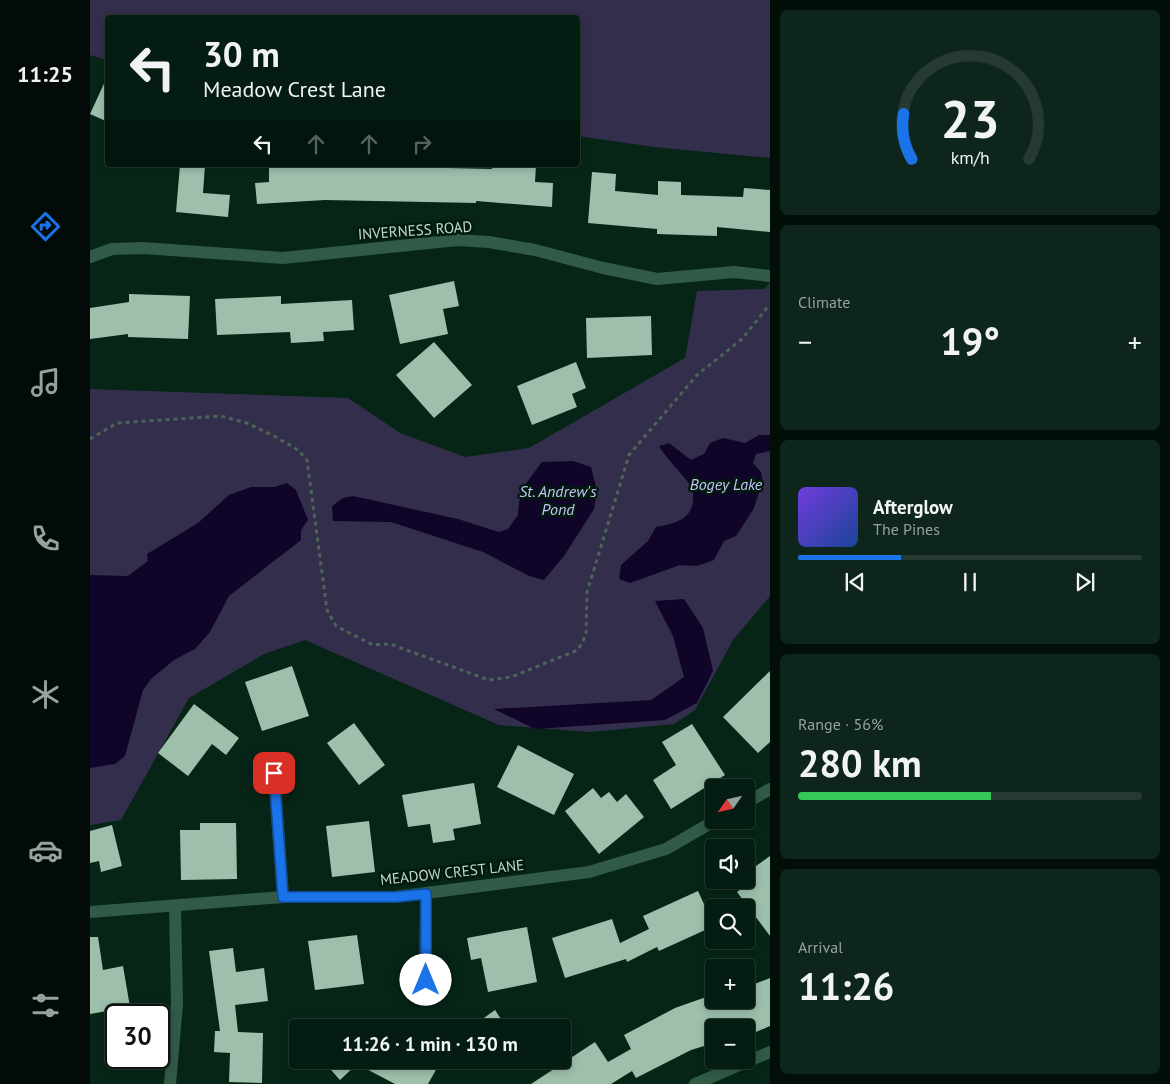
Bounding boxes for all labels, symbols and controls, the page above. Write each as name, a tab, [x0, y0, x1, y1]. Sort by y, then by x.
text: 30 m	[203, 31, 280, 77]
icon: left	[120, 35, 185, 100]
text: 11:25	[17, 60, 73, 88]
text: Meadow Crest Lane	[203, 75, 386, 103]
text: 23	[941, 85, 999, 152]
icon: left	[249, 130, 277, 158]
icon: ahead	[302, 130, 330, 158]
icon: ahead	[355, 130, 383, 158]
icon: right	[408, 130, 436, 158]
text: km/h	[950, 146, 990, 169]
icon: directions	[28, 209, 63, 244]
street label: INVERNESS ROAD	[357, 217, 473, 243]
text: Climate	[798, 292, 850, 312]
text: 19°	[940, 316, 1000, 365]
text: −	[798, 323, 812, 360]
text: +	[1128, 323, 1142, 360]
icon: music	[28, 365, 63, 400]
water label: Bogey Lake	[690, 474, 763, 494]
water label: St. Andrew's Pond	[519, 481, 597, 519]
text: Afterglow	[873, 495, 953, 519]
text: The Pines	[873, 519, 940, 539]
icon: phone	[28, 521, 63, 556]
icon: previous	[841, 568, 869, 596]
icon: pause	[956, 568, 984, 596]
icon: next	[1071, 568, 1099, 596]
icon: climate	[28, 677, 63, 712]
text: Range · 56%	[798, 714, 883, 734]
text: 280 km	[798, 738, 922, 787]
pin	[253, 752, 295, 794]
icon: arrive	[260, 759, 288, 787]
north arrow	[705, 779, 755, 829]
map controls	[705, 779, 755, 1069]
icon: car	[28, 833, 63, 868]
button: sound	[705, 839, 755, 889]
street label: MEADOW CREST LANE	[379, 855, 525, 889]
button: search	[705, 899, 755, 949]
text: Arrival	[798, 937, 843, 957]
position arrow	[399, 953, 451, 1005]
button: +	[705, 959, 755, 1009]
text: 11:26	[798, 961, 894, 1010]
icon: filters	[28, 988, 63, 1023]
speed limit sign: 30	[105, 1004, 170, 1069]
button: −	[705, 1019, 755, 1069]
text: 11:26 · 1 min · 130 m	[342, 1032, 518, 1056]

